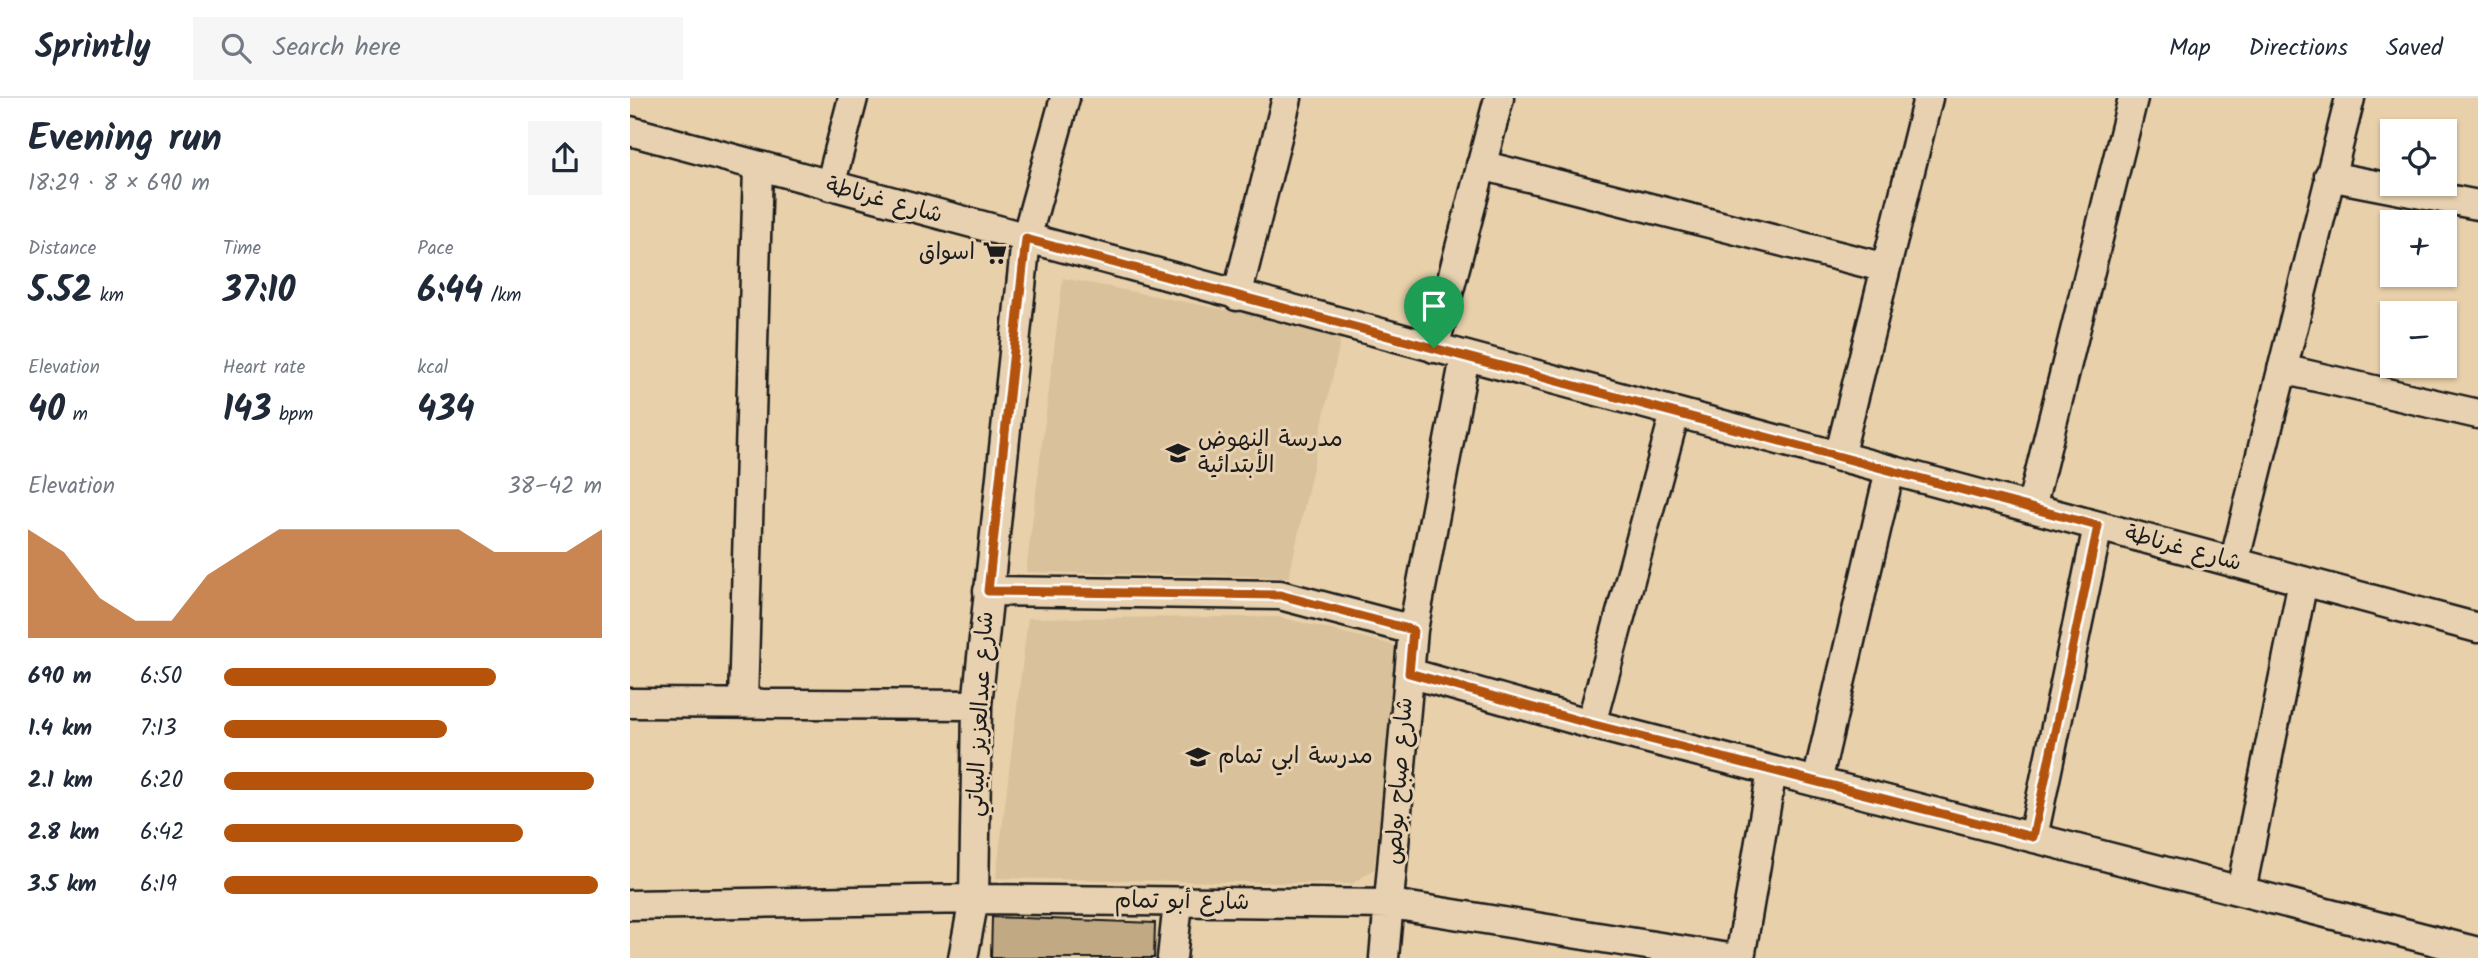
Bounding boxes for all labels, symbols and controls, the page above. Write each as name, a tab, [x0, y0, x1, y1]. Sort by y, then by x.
search box	[193, 17, 683, 80]
text: Sprintly	[35, 22, 151, 75]
text: Search here	[273, 27, 401, 69]
icon: search	[217, 29, 255, 67]
text: Map	[2169, 29, 2211, 68]
text: Directions	[2249, 29, 2348, 68]
text: Saved	[2386, 29, 2443, 68]
text: Evening run	[28, 110, 222, 170]
map controls	[2380, 119, 2457, 378]
button: locate	[2380, 119, 2457, 196]
button: share	[528, 121, 602, 195]
text: 18:29 · 8 × 690 m	[28, 166, 210, 202]
street label: شارع غرناطة	[822, 168, 946, 234]
button: +	[2380, 210, 2457, 287]
text: Distance	[28, 234, 96, 264]
text: Time	[223, 234, 261, 264]
text: Pace	[417, 234, 454, 264]
place label: اسواق	[919, 235, 975, 271]
supermarket icon: اسواق	[981, 239, 1009, 267]
text: 5.52	[28, 264, 92, 320]
text: 37:10	[223, 264, 295, 320]
text: 6:44	[417, 264, 483, 320]
pin	[1404, 276, 1464, 348]
text: km	[92, 281, 124, 311]
text: /km	[483, 281, 521, 311]
icon: arrive	[1415, 287, 1453, 325]
button: −	[2380, 301, 2457, 378]
text: Elevation	[28, 353, 100, 383]
text: Heart rate	[223, 353, 305, 383]
text: kcal	[417, 353, 448, 383]
text: 40	[28, 383, 65, 439]
text: 143	[223, 383, 271, 439]
text: 434	[417, 383, 475, 439]
text: m	[65, 400, 88, 430]
text: bpm	[271, 400, 313, 430]
place label: مدرسة النهوض الأبتدائية	[1198, 422, 1343, 484]
school or university icon: مدرسة النهوض الأبتدائية	[1164, 439, 1192, 467]
text: Elevation	[28, 469, 115, 505]
text: 38–42 m	[507, 469, 602, 505]
street label: شارع غرناطة	[2121, 516, 2245, 582]
street label: شارع عبدالعزيز البياتي	[958, 610, 1005, 818]
text: 690 m	[28, 659, 92, 695]
text: 6:50	[140, 659, 182, 695]
street label: شارع صباح بولص	[1376, 696, 1424, 866]
text: 1.4 km	[28, 711, 92, 747]
text: 7:13	[140, 711, 177, 747]
place label: مدرسة ابي تمام	[1218, 739, 1373, 776]
school or university icon: مدرسة ابي تمام	[1184, 743, 1212, 771]
text: 2.1 km	[28, 763, 93, 799]
text: 6:20	[140, 763, 183, 799]
text: 2.8 km	[28, 815, 99, 851]
text: 6:42	[140, 815, 184, 851]
text: 3.5 km	[28, 867, 97, 903]
text: 6:19	[140, 867, 177, 903]
street label: شارع أبو تمام	[1114, 883, 1250, 921]

